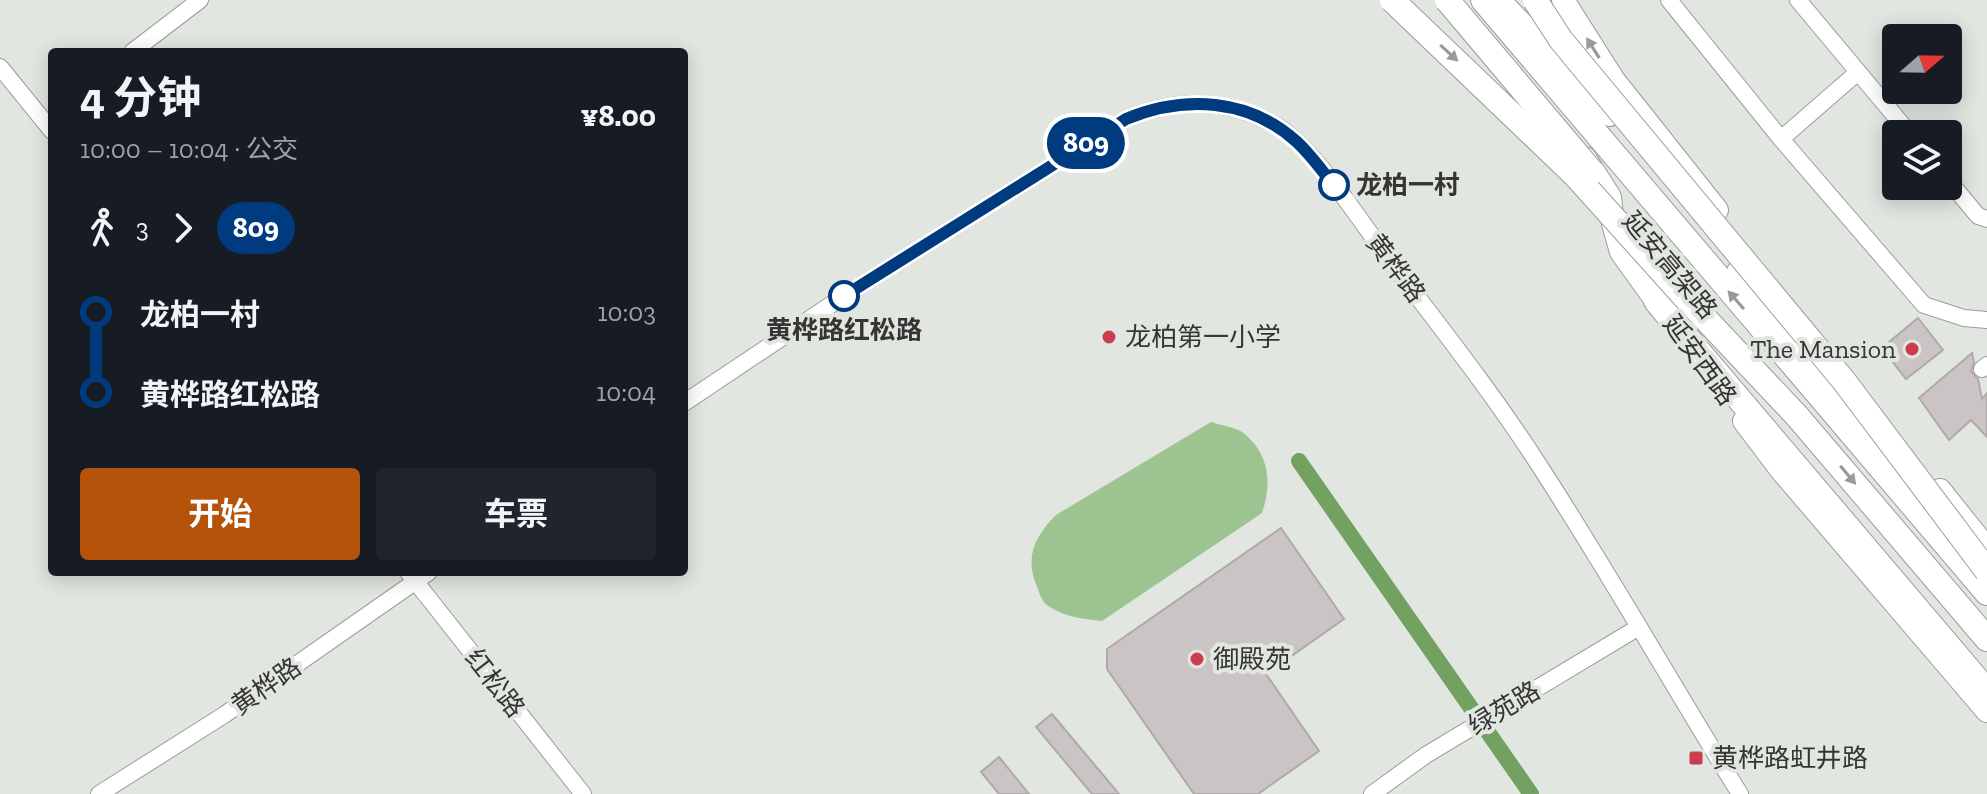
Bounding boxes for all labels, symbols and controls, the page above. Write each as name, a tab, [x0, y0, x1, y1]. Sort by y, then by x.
north arrow	[1882, 24, 1962, 104]
map controls	[1882, 24, 1962, 200]
one-way arrow	[1585, 37, 1600, 58]
one-way arrow	[1440, 44, 1459, 62]
text: 4 分钟	[80, 71, 201, 124]
text: ¥8.00	[581, 98, 656, 134]
line badge: 809	[1040, 117, 1132, 169]
button: layers	[1882, 120, 1962, 200]
text: 809	[1063, 126, 1109, 159]
text: 10:00 – 10:04 · 公交	[80, 133, 298, 165]
place label: 龙柏一村	[1356, 169, 1460, 201]
marker: 龙柏一村	[1319, 170, 1349, 200]
street label: 延安高架路	[1616, 205, 1724, 325]
icon: walk	[80, 206, 124, 250]
icon: forward	[161, 206, 205, 250]
text: 809	[233, 211, 279, 244]
text: 3	[136, 212, 149, 244]
street label: 黄桦路	[1360, 227, 1432, 309]
marker: 黄桦路红松路	[829, 281, 859, 311]
one-way arrow	[1728, 290, 1745, 310]
text: 10:03	[597, 296, 656, 328]
text: 龙柏一村	[140, 297, 260, 333]
street label: 延安西路	[1656, 309, 1744, 411]
place label: 黄桦路红松路	[766, 314, 922, 346]
place label: 龙柏第一小学	[1125, 321, 1281, 353]
marker: 龙柏第一小学	[1100, 328, 1118, 346]
place label: The Mansion	[1750, 333, 1896, 365]
marker: The Mansion	[1903, 340, 1921, 358]
text: 10:04	[596, 376, 656, 408]
text: 黄桦路红松路	[140, 377, 320, 413]
one-way arrow	[1839, 465, 1856, 485]
button: 开始	[80, 468, 360, 560]
button: 车票	[376, 468, 656, 560]
street label: 红松路	[458, 642, 532, 724]
place label: 御殿苑	[1213, 643, 1291, 675]
marker: 御殿苑	[1188, 650, 1206, 668]
street label: 黄桦路	[225, 651, 307, 721]
street label: 绿苑路	[1462, 674, 1546, 742]
place label: 黄桦路虹井路	[1712, 742, 1868, 774]
marker: 黄桦路虹井路	[1687, 749, 1705, 767]

